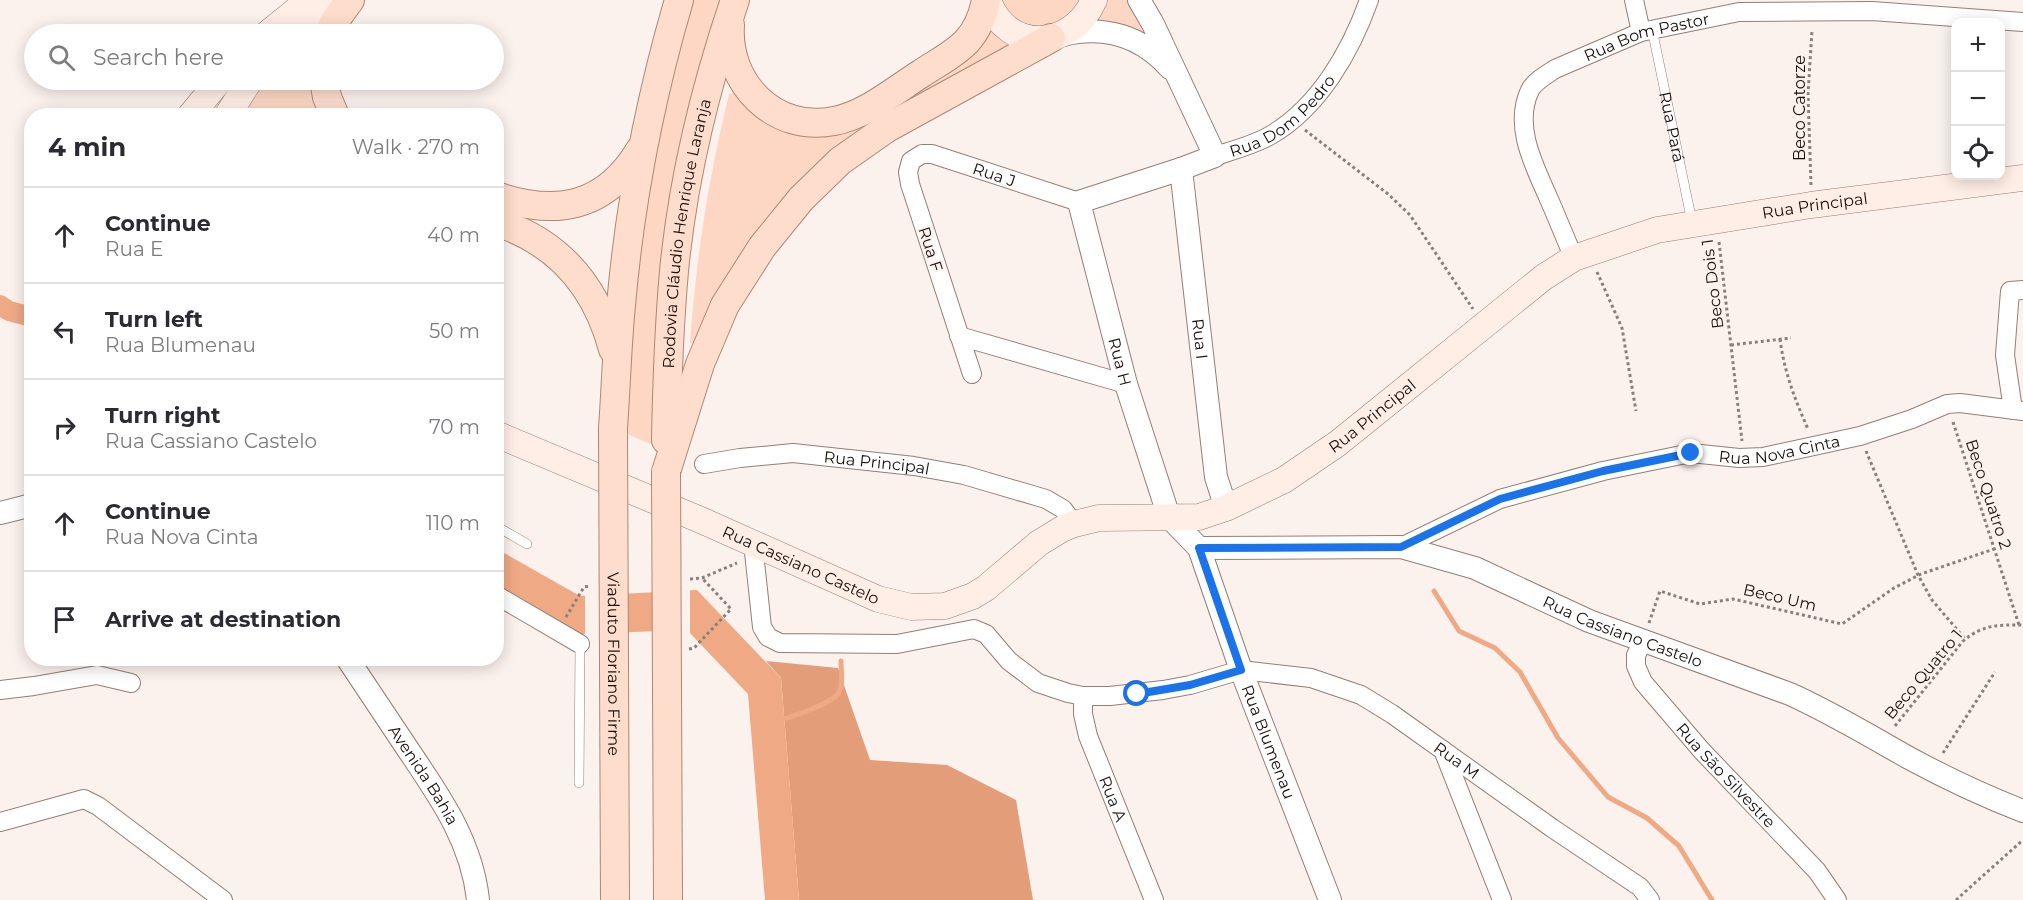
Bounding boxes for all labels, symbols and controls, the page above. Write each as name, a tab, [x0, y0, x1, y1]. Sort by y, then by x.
street label: Rua Bom Pastor	[1581, 9, 1711, 65]
map controls	[1951, 18, 2005, 180]
button: +	[1951, 18, 2005, 72]
search box	[24, 24, 504, 90]
icon: search	[45, 41, 78, 74]
text: Search here	[93, 44, 224, 71]
street label: Beco Catorze	[1790, 55, 1809, 161]
street label: Rua Dom Pedro	[1227, 71, 1339, 161]
button: −	[1951, 72, 2005, 126]
street label: Rua Pará	[1655, 90, 1688, 164]
street label: Rodovia Cláudio Henrique Laranja	[659, 97, 715, 369]
button: locate	[1951, 126, 2005, 180]
text: 4 min	[48, 131, 126, 163]
text: Walk · 270 m	[352, 135, 480, 159]
street label: Rua J	[970, 159, 1018, 191]
street label: Rua Principal	[1761, 189, 1869, 223]
text: Continue	[105, 210, 211, 237]
icon: ahead	[48, 219, 81, 252]
text: 40 m	[427, 223, 480, 247]
street label: Rua F	[914, 224, 947, 274]
text: Rua E	[105, 237, 163, 261]
street label: Beco Dois 1	[1698, 238, 1727, 330]
text: Turn left	[105, 306, 203, 333]
icon: left	[48, 315, 81, 348]
street label: Rua I	[1188, 318, 1212, 360]
text: 50 m	[429, 319, 480, 343]
text: Rua Blumenau	[105, 333, 256, 357]
street label: Rua H	[1104, 336, 1135, 388]
street label: Rua Principal	[1325, 375, 1420, 457]
text: Turn right	[105, 402, 220, 429]
icon: right	[48, 411, 81, 444]
text: 70 m	[429, 415, 480, 439]
text: Rua Cassiano Castelo	[105, 429, 317, 453]
street label: Rua Nova Cinta	[1718, 432, 1842, 468]
street label: Beco Quatro 2	[1962, 437, 2015, 552]
route end	[1677, 439, 1703, 465]
street label: Rua Principal	[823, 447, 931, 479]
text: Continue	[105, 498, 211, 525]
icon: ahead	[48, 507, 81, 540]
text: 110 m	[426, 511, 480, 535]
street label: Rua Cassiano Castelo	[719, 522, 882, 608]
text: Rua Nova Cinta	[105, 525, 259, 549]
street label: Viaduto Floriano Firme	[604, 572, 623, 756]
street label: Beco Um	[1741, 580, 1818, 615]
street label: Rua Cassiano Castelo	[1540, 592, 1705, 671]
icon: arrive	[48, 603, 81, 636]
text: Arrive at destination	[105, 606, 341, 633]
street label: Beco Quatro 1	[1880, 626, 1966, 723]
route start	[1123, 680, 1149, 706]
street label: Rua Blumenau	[1238, 682, 1299, 802]
street label: Rua São Silvestre	[1672, 719, 1779, 832]
street label: Avenida Bahia	[384, 722, 462, 828]
street label: Rua M	[1430, 738, 1483, 783]
street label: Rua A	[1095, 773, 1131, 825]

